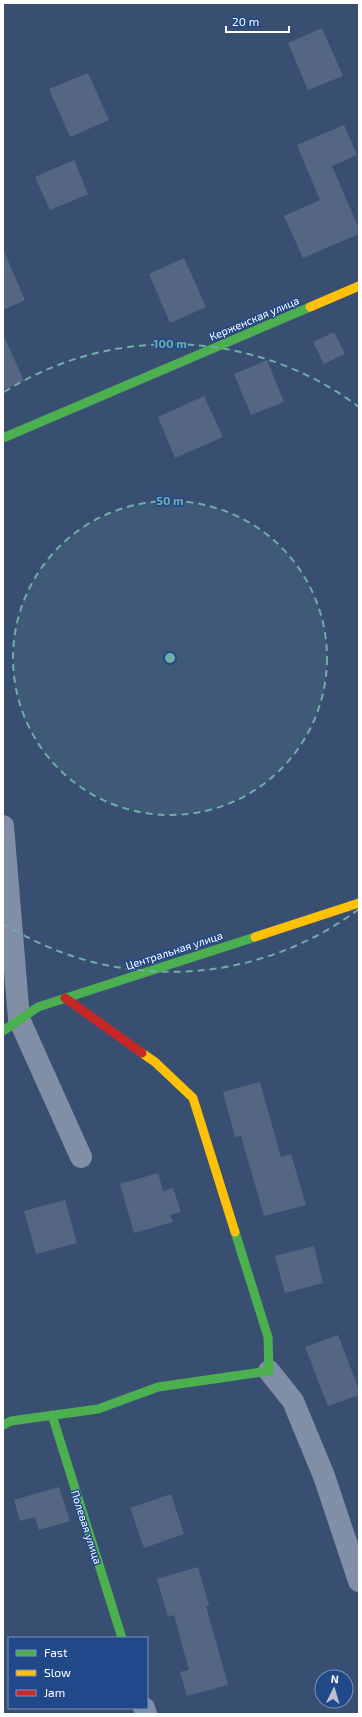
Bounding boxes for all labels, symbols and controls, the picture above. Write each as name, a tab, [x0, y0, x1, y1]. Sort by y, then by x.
scale bar	[226, 8, 289, 34]
text: 20 m	[232, 14, 259, 28]
street label: Керженская улица	[207, 293, 301, 344]
text: 100 m	[153, 336, 187, 350]
text: 50 m	[156, 493, 184, 507]
centre of rings	[163, 651, 177, 665]
street label: Центральная улица	[124, 928, 224, 973]
street label: Полевая улица	[68, 1488, 105, 1566]
legend	[8, 1637, 148, 1709]
text: Fast	[44, 1645, 68, 1659]
text: Slow	[44, 1665, 71, 1679]
north arrow	[314, 1669, 354, 1709]
text: N	[330, 1672, 339, 1685]
text: Jam	[44, 1685, 65, 1699]

